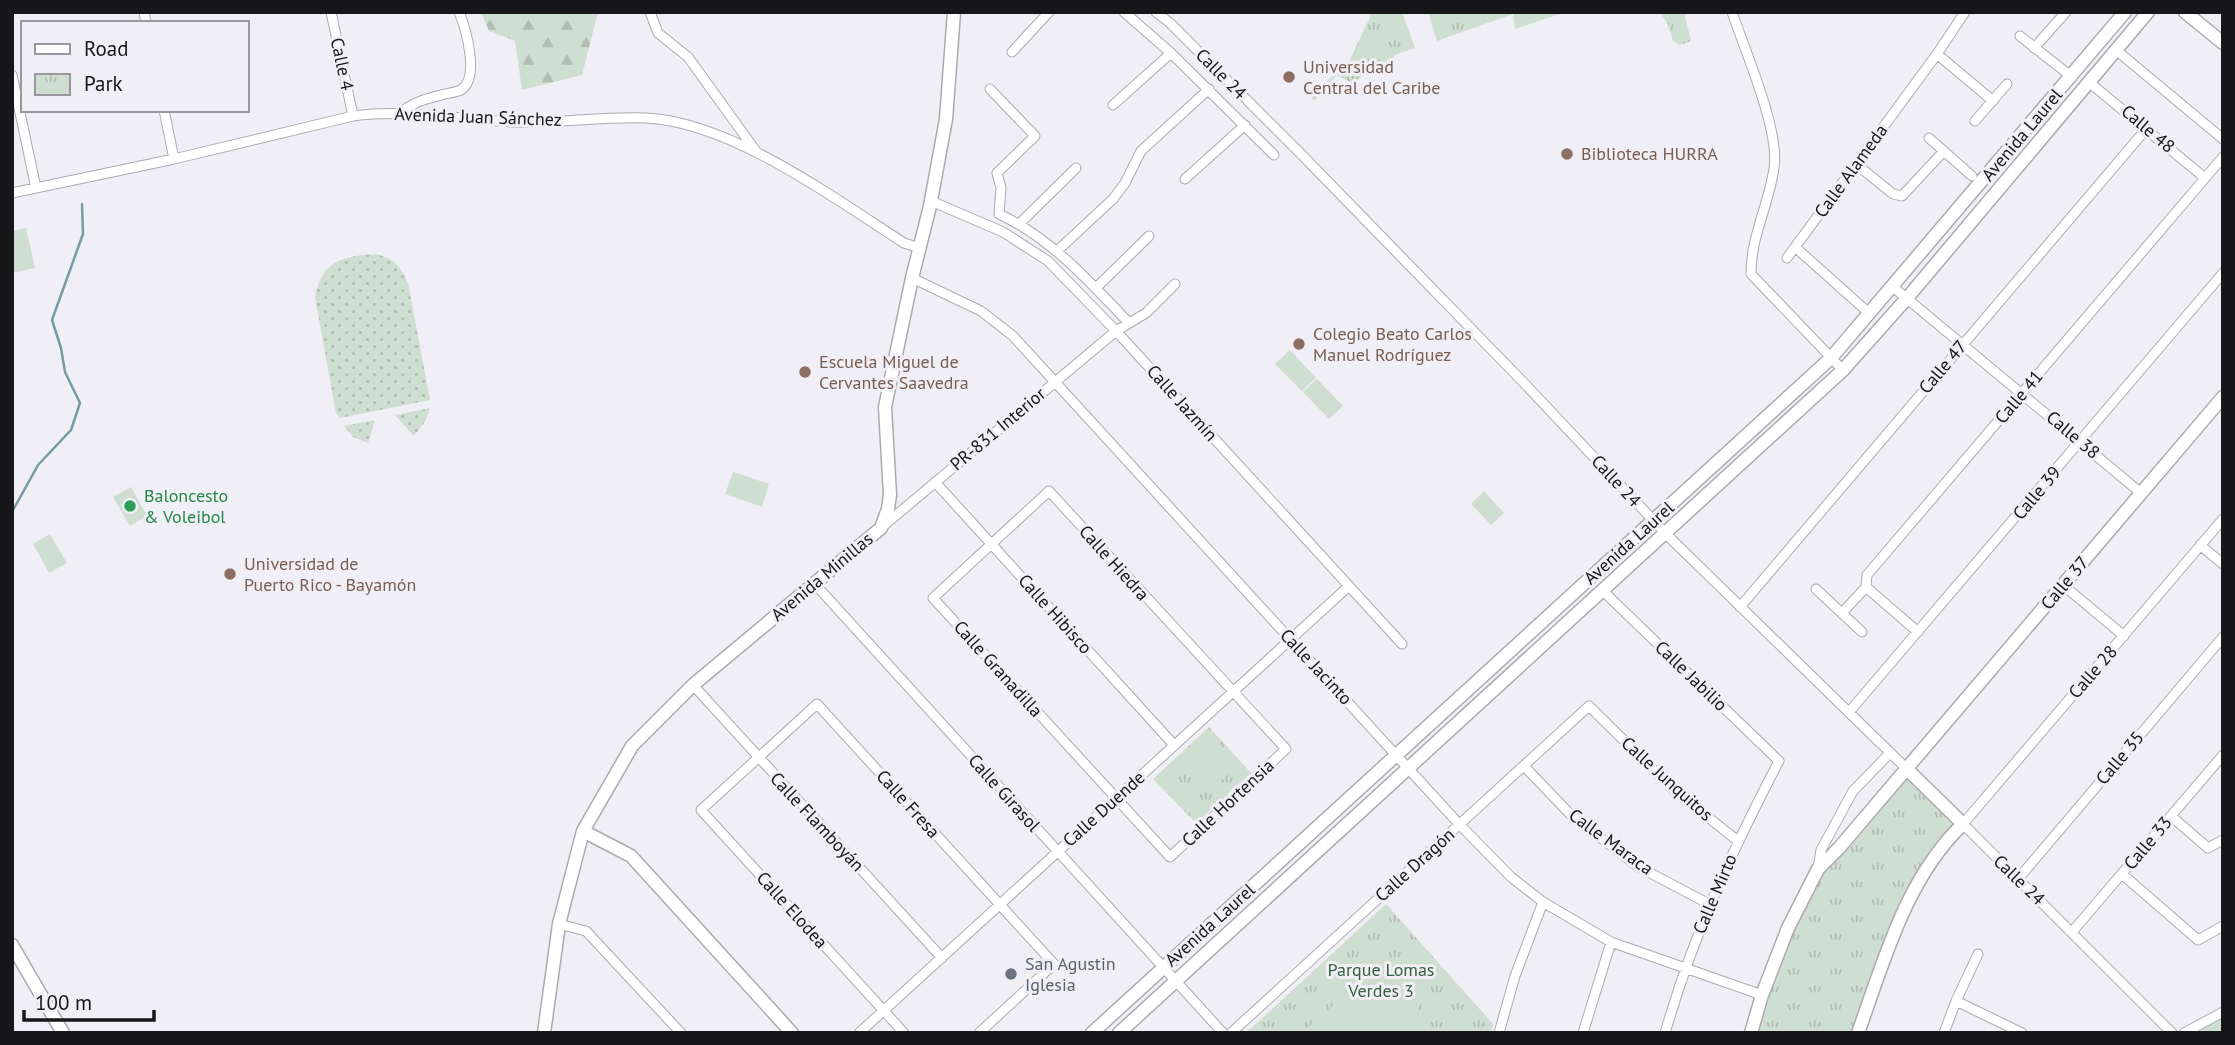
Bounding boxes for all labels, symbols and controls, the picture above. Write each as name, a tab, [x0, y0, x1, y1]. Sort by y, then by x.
legend	[21, 21, 248, 112]
text: Road	[84, 35, 128, 62]
street label: Calle 4	[326, 36, 359, 92]
street label: Calle 24	[1191, 43, 1252, 104]
place label: Universidad Central del Caribe	[1303, 55, 1440, 99]
marker: Universidad Central del Caribe	[1281, 69, 1297, 85]
text: Park	[84, 70, 123, 97]
street label: Avenida Laurel	[1976, 83, 2067, 186]
street label: Calle 48	[2117, 100, 2180, 158]
street label: Avenida Juan Sánchez	[394, 102, 562, 131]
street label: Calle Alameda	[1809, 120, 1892, 222]
place label: Biblioteca HURRA	[1581, 142, 1718, 165]
marker: Biblioteca HURRA	[1559, 146, 1575, 162]
place label: Colegio Beato Carlos Manuel Rodríguez	[1313, 322, 1472, 366]
street label: Calle 47	[1914, 335, 1972, 398]
marker: Colegio Beato Carlos Manuel Rodríguez	[1291, 336, 1307, 352]
place label: Escuela Miguel de Cervantes Saavedra	[819, 350, 969, 394]
street label: Calle Jazmín	[1142, 360, 1223, 446]
marker: Escuela Miguel de Cervantes Saavedra	[797, 364, 813, 380]
street label: Calle 41	[1990, 365, 2048, 428]
street label: PR-831 Interior	[945, 382, 1050, 475]
street label: Calle 38	[2042, 406, 2105, 464]
street label: Calle 24	[1586, 450, 1646, 512]
street label: Calle 39	[2008, 461, 2066, 524]
place label: Baloncesto & Voleibol	[144, 484, 228, 528]
street label: Avenida Laurel	[1579, 496, 1679, 589]
marker: Baloncesto & Voleibol	[122, 498, 138, 514]
street label: Calle Hiedra	[1074, 520, 1154, 605]
street label: Avenida Minillas	[766, 527, 877, 626]
street label: Calle 37	[2036, 551, 2094, 614]
place label: Universidad de Puerto Rico - Bayamón	[244, 552, 416, 596]
marker: Universidad de Puerto Rico - Bayamón	[222, 566, 238, 582]
street label: Calle Hibisco	[1013, 569, 1097, 658]
street label: Calle Granadilla	[949, 616, 1048, 722]
street label: Calle Jacinto	[1275, 624, 1357, 710]
street label: Calle Jabilio	[1650, 635, 1732, 716]
street label: Calle 28	[2063, 640, 2122, 703]
street label: Calle 35	[2091, 726, 2149, 789]
street label: Calle Junquitos	[1617, 731, 1718, 826]
street label: Calle Girasol	[963, 749, 1046, 837]
street label: Calle Hortensia	[1177, 754, 1279, 851]
street label: Calle Fresa	[872, 765, 945, 843]
street label: Calle Duende	[1058, 766, 1150, 852]
street label: Calle Flamboyán	[765, 767, 869, 876]
street label: Calle Maraca	[1565, 803, 1658, 880]
street label: Calle 33	[2119, 811, 2177, 874]
street label: Calle Dragón	[1370, 823, 1459, 906]
street label: Calle 24	[1989, 849, 2050, 910]
street label: Calle Mirto	[1687, 850, 1742, 937]
street label: Calle Elodea	[752, 866, 833, 953]
street label: Avenida Laurel	[1160, 878, 1260, 971]
place label: San Agustin Iglesia	[1025, 952, 1116, 996]
park label: Parque Lomas Verdes 3	[1328, 958, 1434, 1002]
marker: San Agustin Iglesia	[1003, 966, 1019, 982]
scale bar	[24, 978, 154, 1022]
text: 100 m	[35, 989, 92, 1016]

